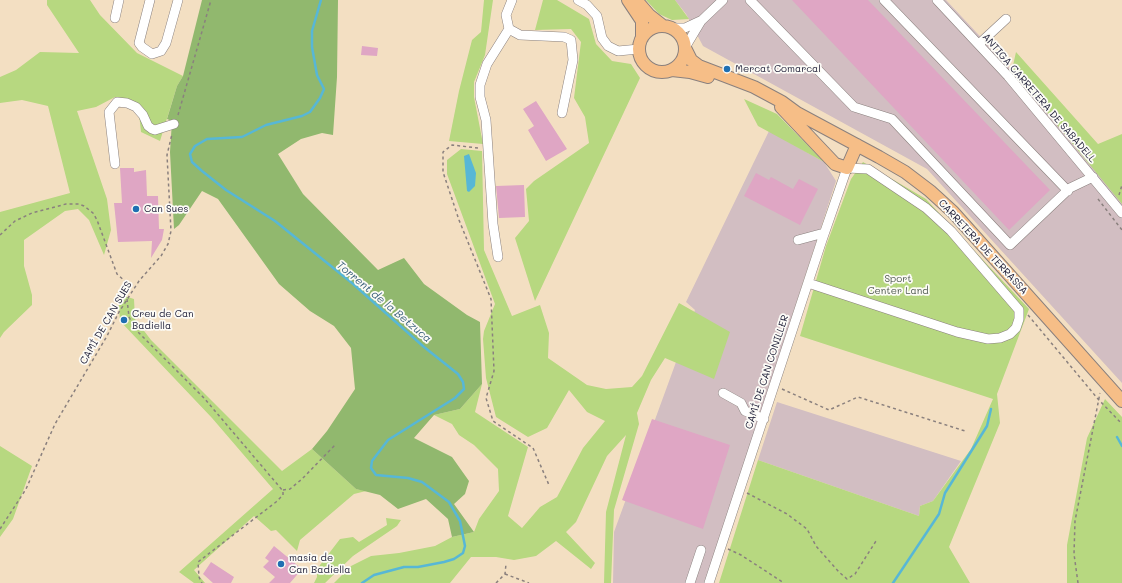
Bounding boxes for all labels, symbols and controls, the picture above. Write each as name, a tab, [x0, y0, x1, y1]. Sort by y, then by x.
street label: ANTIGA CARRETERA DE SABADELL	[980, 31, 1098, 165]
place label: Mercat Comarcal	[735, 63, 821, 75]
marker: Mercat Comarcal	[722, 64, 732, 74]
street label: CARRETERA DE TERRASSA	[936, 197, 1030, 297]
place label: Can Sues	[144, 203, 188, 215]
marker: Can Sues	[131, 204, 141, 214]
water label: Torrent de la Betzuca	[334, 259, 434, 345]
park label: Sport Center Land	[867, 273, 929, 296]
street label: CAMÍ DE CAN SUES	[77, 279, 135, 367]
place label: Creu de Can Badiella	[132, 308, 194, 332]
street label: CAMÍ DE CAN CONILLER	[743, 313, 791, 431]
marker: Creu de Can Badiella	[119, 315, 129, 325]
place label: masia de Can Badiella	[289, 552, 350, 576]
marker: masia de Can Badiella	[276, 559, 286, 569]

